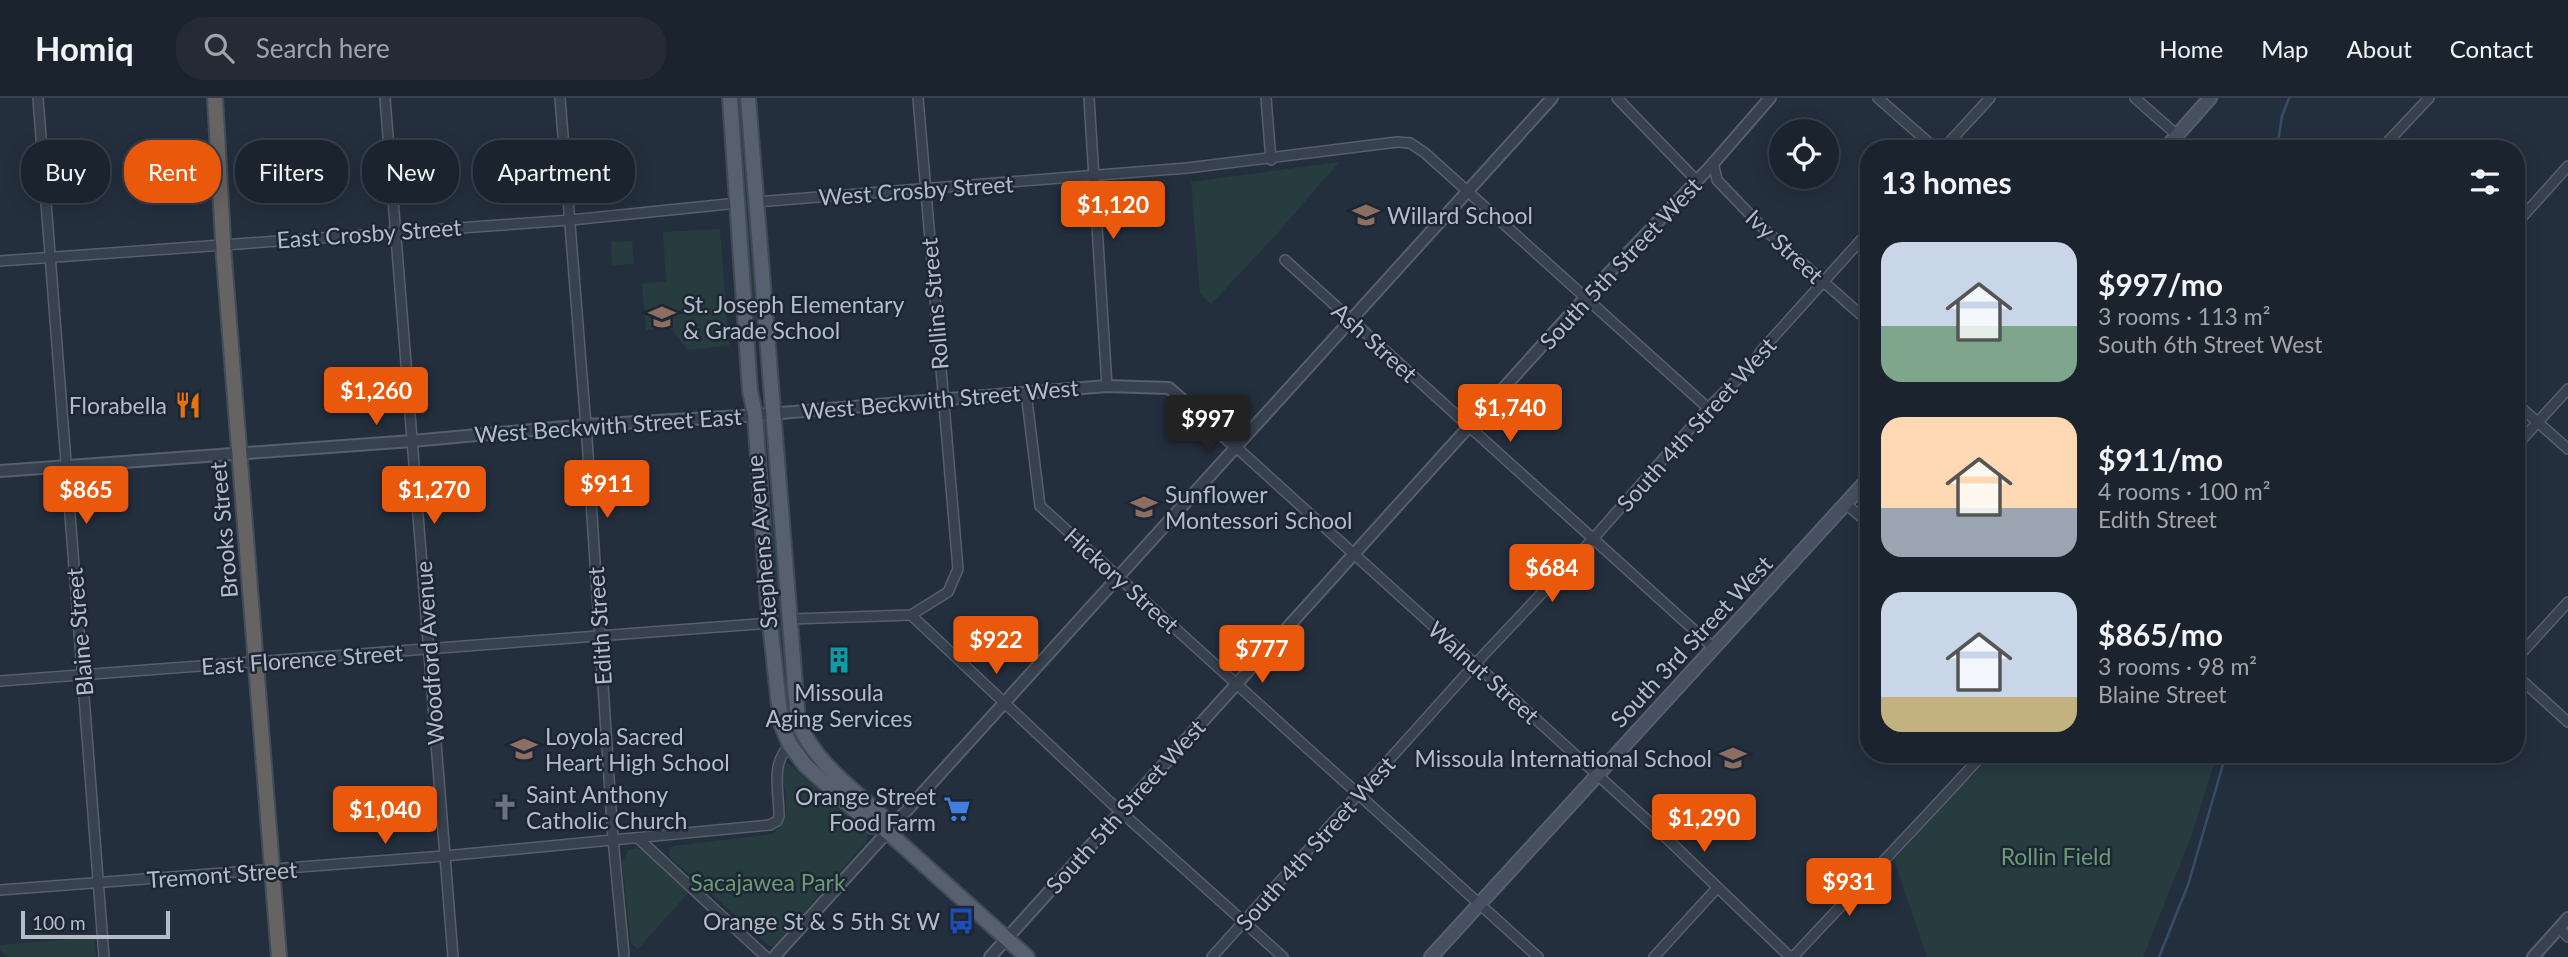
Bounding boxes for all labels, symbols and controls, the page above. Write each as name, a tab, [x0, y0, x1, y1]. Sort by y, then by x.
search box	[176, 17, 666, 80]
text: Homiq	[35, 28, 134, 68]
icon: search	[200, 29, 238, 67]
text: Search here	[256, 32, 390, 64]
text: Home	[2159, 34, 2223, 63]
text: Map	[2261, 34, 2309, 63]
text: About	[2347, 34, 2412, 63]
text: Contact	[2450, 34, 2533, 63]
map controls	[1769, 119, 1839, 189]
button: locate	[1769, 119, 1839, 189]
chip: Buy	[21, 140, 110, 203]
chip: Rent	[124, 140, 221, 203]
chip: Filters	[235, 140, 348, 203]
chip: New	[362, 140, 459, 203]
chip: Apartment	[473, 140, 635, 203]
icon: filters	[2466, 163, 2504, 201]
text: 13 homes	[1881, 164, 2012, 200]
street label: West Crosby Street	[818, 169, 1015, 211]
street label: South 5th Street West	[1533, 171, 1707, 355]
pin: $1,120	[1056, 181, 1170, 241]
text: $1,120	[1077, 190, 1149, 218]
school or university icon: Willard School	[1351, 200, 1381, 230]
place label: Willard School	[1387, 201, 1533, 229]
street label: Ivy Street	[1740, 203, 1830, 289]
street label: East Crosby Street	[276, 213, 463, 253]
street label: Rollins Street	[914, 236, 954, 371]
text: $997/mo	[2098, 266, 2223, 302]
icon: home	[1937, 270, 2021, 354]
place label: St. Joseph Elementary & Grade School	[683, 290, 904, 344]
street label: Ash Street	[1327, 297, 1424, 388]
school or university icon: St. Joseph Elementary & Grade School	[647, 302, 677, 332]
text: 3 rooms · 113 m²	[2098, 302, 2270, 330]
text: South 6th Street West	[2098, 330, 2323, 358]
street label: South 4th Street West	[1610, 331, 1782, 517]
pin: $1,260	[319, 368, 433, 427]
street label: West Beckwith Street West	[800, 373, 1080, 425]
text: $1,260	[340, 376, 412, 404]
pin: $1,740	[1453, 384, 1567, 444]
restaurant icon: Florabella	[173, 390, 203, 420]
place label: Florabella	[69, 391, 167, 419]
text: $1,740	[1474, 393, 1546, 421]
pin: $997	[1167, 396, 1249, 455]
street label: West Beckwith Street East	[473, 402, 743, 448]
text: $997	[1181, 404, 1235, 432]
text: $911/mo	[2098, 441, 2223, 477]
icon: home	[1937, 445, 2021, 529]
street label: Stephens Avenue	[739, 454, 783, 630]
street label: Brooks Street	[203, 460, 243, 599]
pin: $911	[566, 460, 648, 520]
pin: $865	[45, 466, 127, 526]
pin: $1,270	[377, 466, 491, 526]
text: $911	[580, 469, 634, 497]
text: $865	[59, 475, 113, 503]
text: $1,270	[398, 475, 470, 503]
text: 4 rooms · 100 m²	[2098, 477, 2270, 505]
place label: Sunflower Montessori School	[1165, 480, 1353, 534]
school or university icon: Sunflower Montessori School	[1129, 492, 1159, 522]
text: Edith Street	[2098, 505, 2217, 533]
street label: Hickory Street	[1059, 521, 1185, 639]
pin: $684	[1511, 545, 1593, 604]
street label: South 3rd Street West	[1604, 549, 1778, 733]
text: $684	[1525, 553, 1579, 581]
street label: Woodford Avenue	[409, 560, 449, 746]
street label: Edith Street	[581, 565, 617, 686]
street label: Blaine Street	[59, 566, 99, 697]
street label: Walnut Street	[1423, 615, 1546, 730]
pin: $922	[955, 616, 1037, 676]
text: $865/mo	[2098, 616, 2223, 652]
icon: home	[1937, 620, 2021, 704]
text: $922	[969, 625, 1023, 653]
pin: $777	[1221, 626, 1303, 685]
text: $777	[1235, 634, 1289, 662]
street label: East Florence Street	[200, 638, 405, 680]
building icon: Missoula Aging Services	[824, 645, 854, 675]
text: 3 rooms · 98 m²	[2098, 652, 2257, 680]
place label: Missoula Aging Services	[766, 678, 912, 732]
text: Blaine Street	[2098, 680, 2226, 708]
street label: South 5th Street West	[1039, 713, 1211, 899]
place label: Loyola Sacred Heart High School	[545, 722, 730, 776]
school or university icon: Loyola Sacred Heart High School	[509, 734, 539, 764]
school or university icon: Missoula International School	[1718, 743, 1748, 773]
place label: Missoula International School	[1414, 744, 1712, 772]
street label: South 4th Street West	[1229, 750, 1401, 936]
place label: Saint Anthony Catholic Church	[526, 780, 687, 834]
place label: Orange Street Food Farm	[795, 782, 937, 836]
pin: $1,040	[328, 786, 442, 846]
church icon: Saint Anthony Catholic Church	[490, 792, 520, 822]
supermarket icon: Orange Street Food Farm	[942, 794, 972, 824]
pin: $1,290	[1647, 794, 1761, 854]
text: $1,040	[349, 795, 421, 823]
text: $1,290	[1668, 803, 1740, 831]
park label: Rollin Field	[2001, 842, 2111, 870]
street label: Tremont Street	[146, 855, 299, 893]
pin: $931	[1808, 858, 1890, 918]
text: $931	[1822, 867, 1876, 895]
park label: Sacajawea Park	[690, 868, 846, 896]
bus stop icon: Orange St & S 5th St W	[946, 906, 976, 936]
place label: Orange St & S 5th St W	[703, 907, 940, 935]
scale bar	[21, 908, 170, 940]
text: 100 m	[32, 911, 86, 934]

